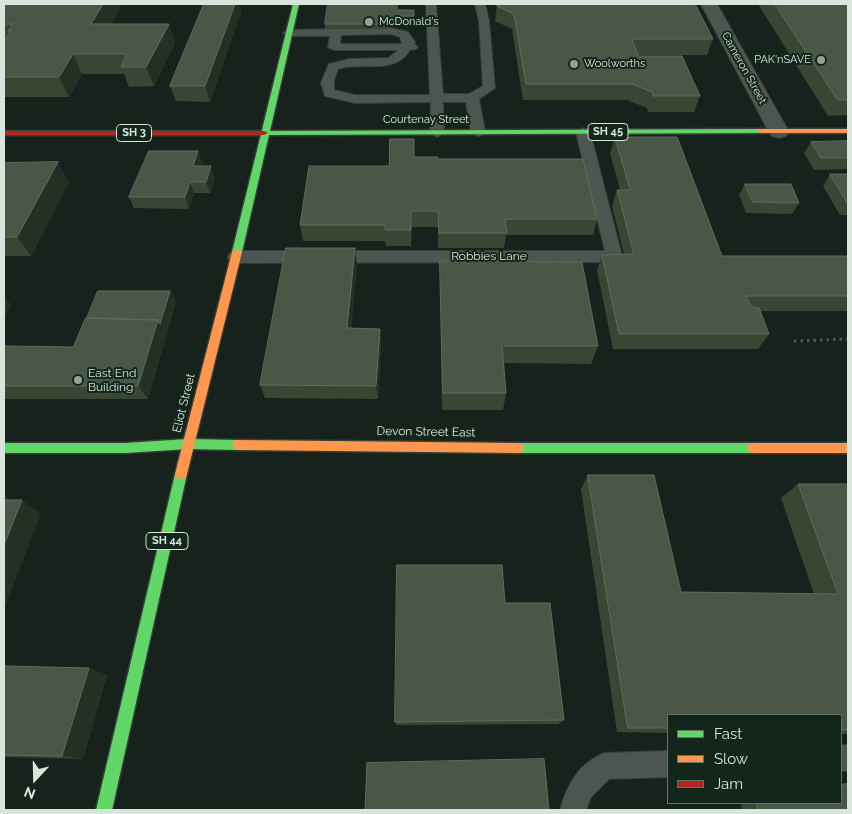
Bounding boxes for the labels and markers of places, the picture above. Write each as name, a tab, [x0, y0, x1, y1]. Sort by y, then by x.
place label: McDonald's	[379, 15, 439, 29]
marker: McDonald's	[363, 16, 375, 28]
place label: PAK'nSAVE	[754, 53, 811, 67]
marker: PAK'nSAVE	[815, 54, 827, 66]
place label: Woolworths	[584, 57, 645, 71]
marker: Woolworths	[568, 58, 580, 70]
place label: East End Building	[88, 366, 136, 394]
marker: East End Building	[72, 374, 84, 386]

